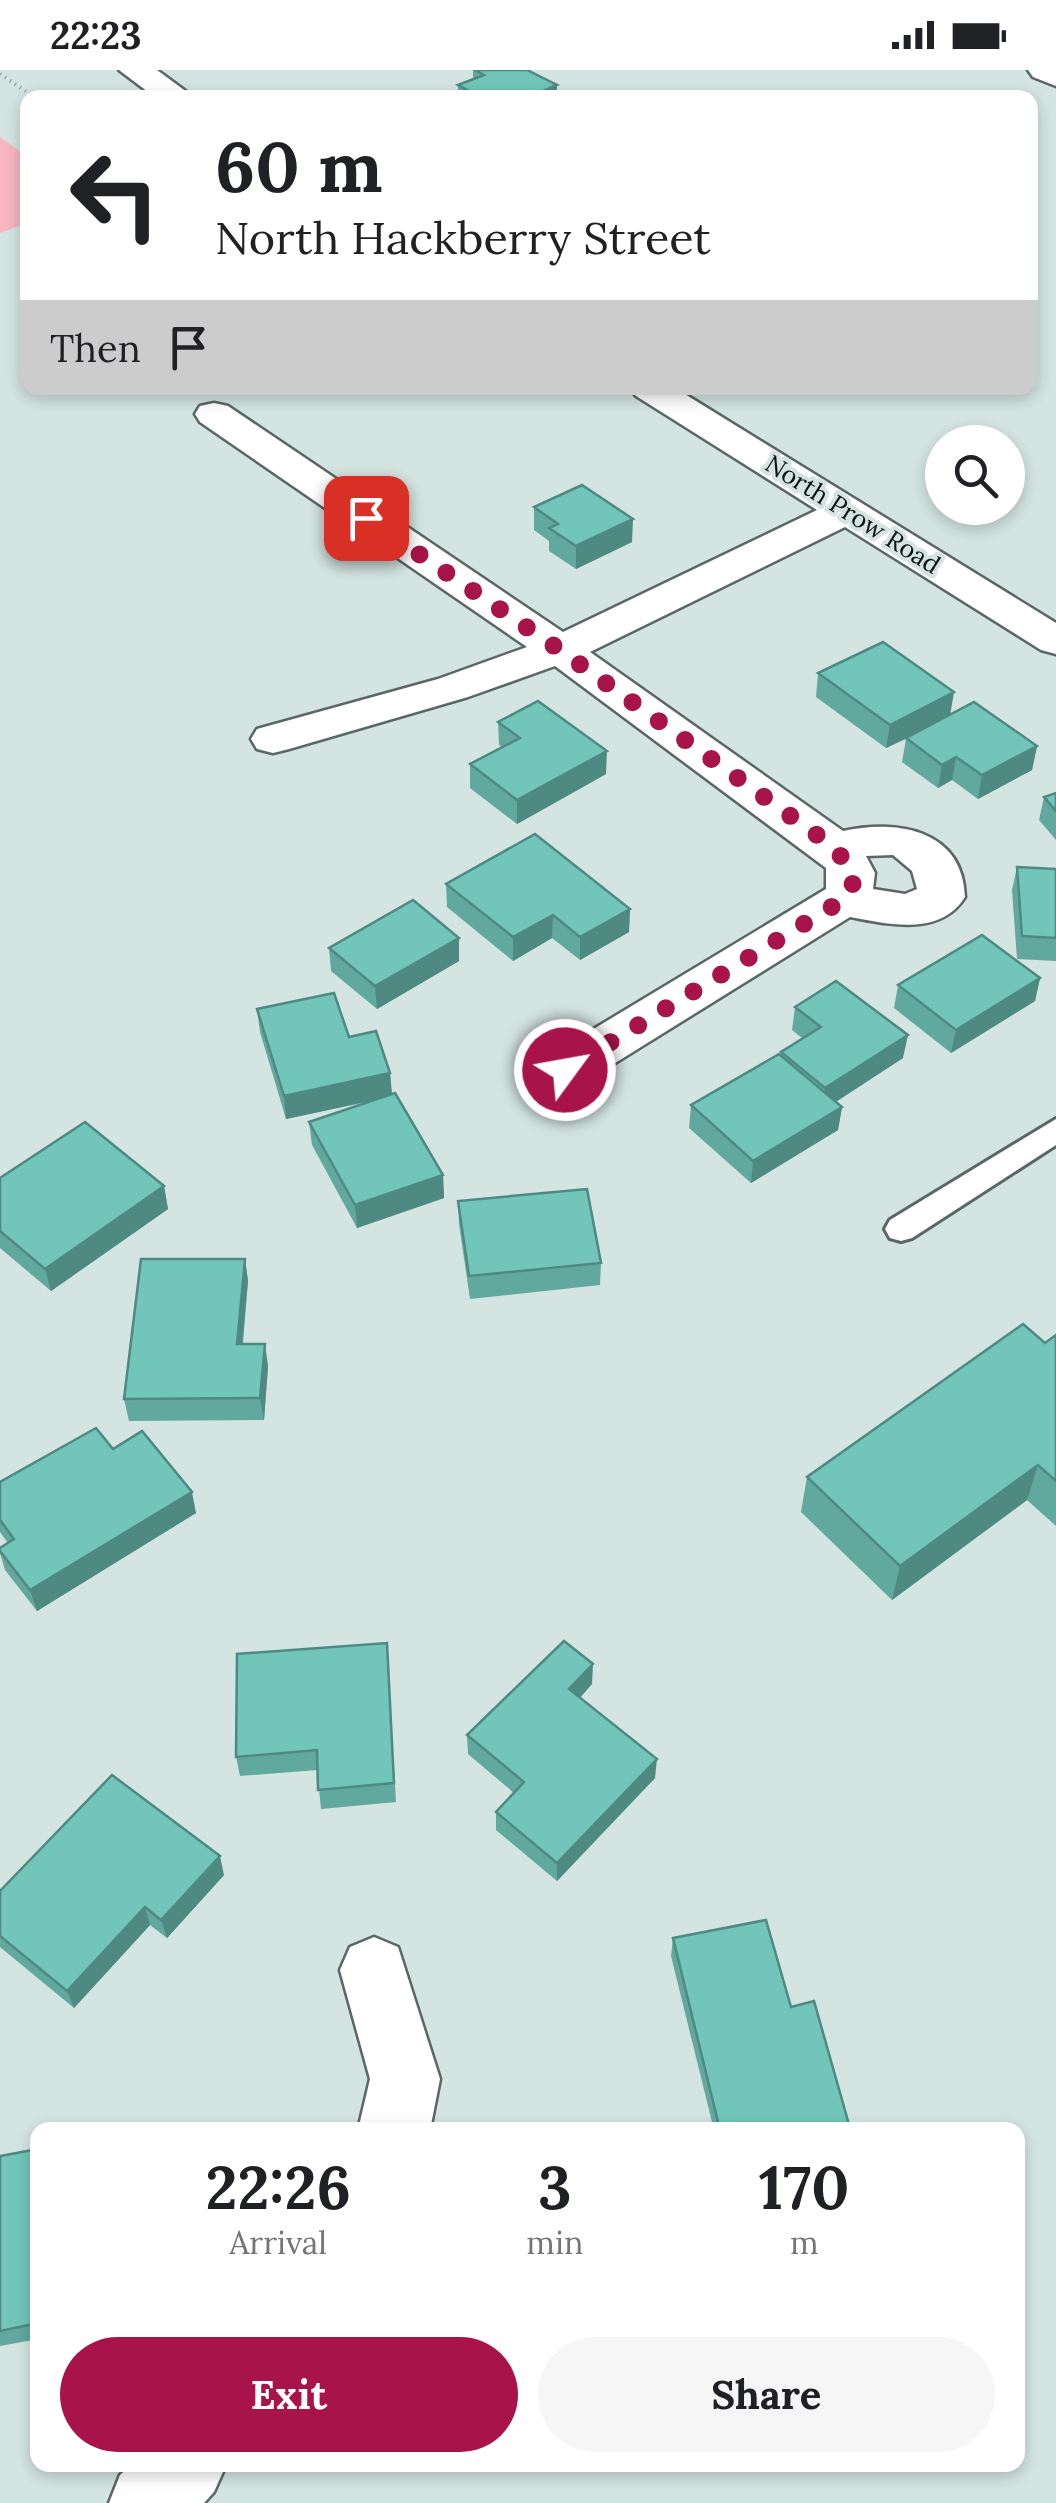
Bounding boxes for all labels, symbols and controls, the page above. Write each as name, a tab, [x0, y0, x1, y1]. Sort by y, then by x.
text: 22:23	[50, 11, 142, 59]
text: 60 m	[215, 122, 383, 211]
icon: left	[50, 130, 180, 260]
text: North Hackberry Street	[215, 209, 711, 266]
icon: arrive	[161, 320, 216, 375]
text: Then	[50, 324, 141, 372]
map controls	[925, 425, 1025, 525]
button: search	[925, 425, 1025, 525]
street label: North Prow Road	[760, 447, 947, 581]
pin	[324, 476, 409, 561]
icon: arrive	[339, 491, 394, 546]
position arrow	[513, 1018, 617, 1122]
text: 22:26	[205, 2149, 351, 2225]
text: 3	[538, 2149, 572, 2225]
text: 170	[759, 2149, 850, 2225]
text: Arrival	[229, 2222, 327, 2263]
text: min	[526, 2222, 583, 2263]
text: m	[790, 2222, 818, 2263]
button: Exit	[60, 2337, 518, 2452]
button: Share	[538, 2337, 995, 2452]

